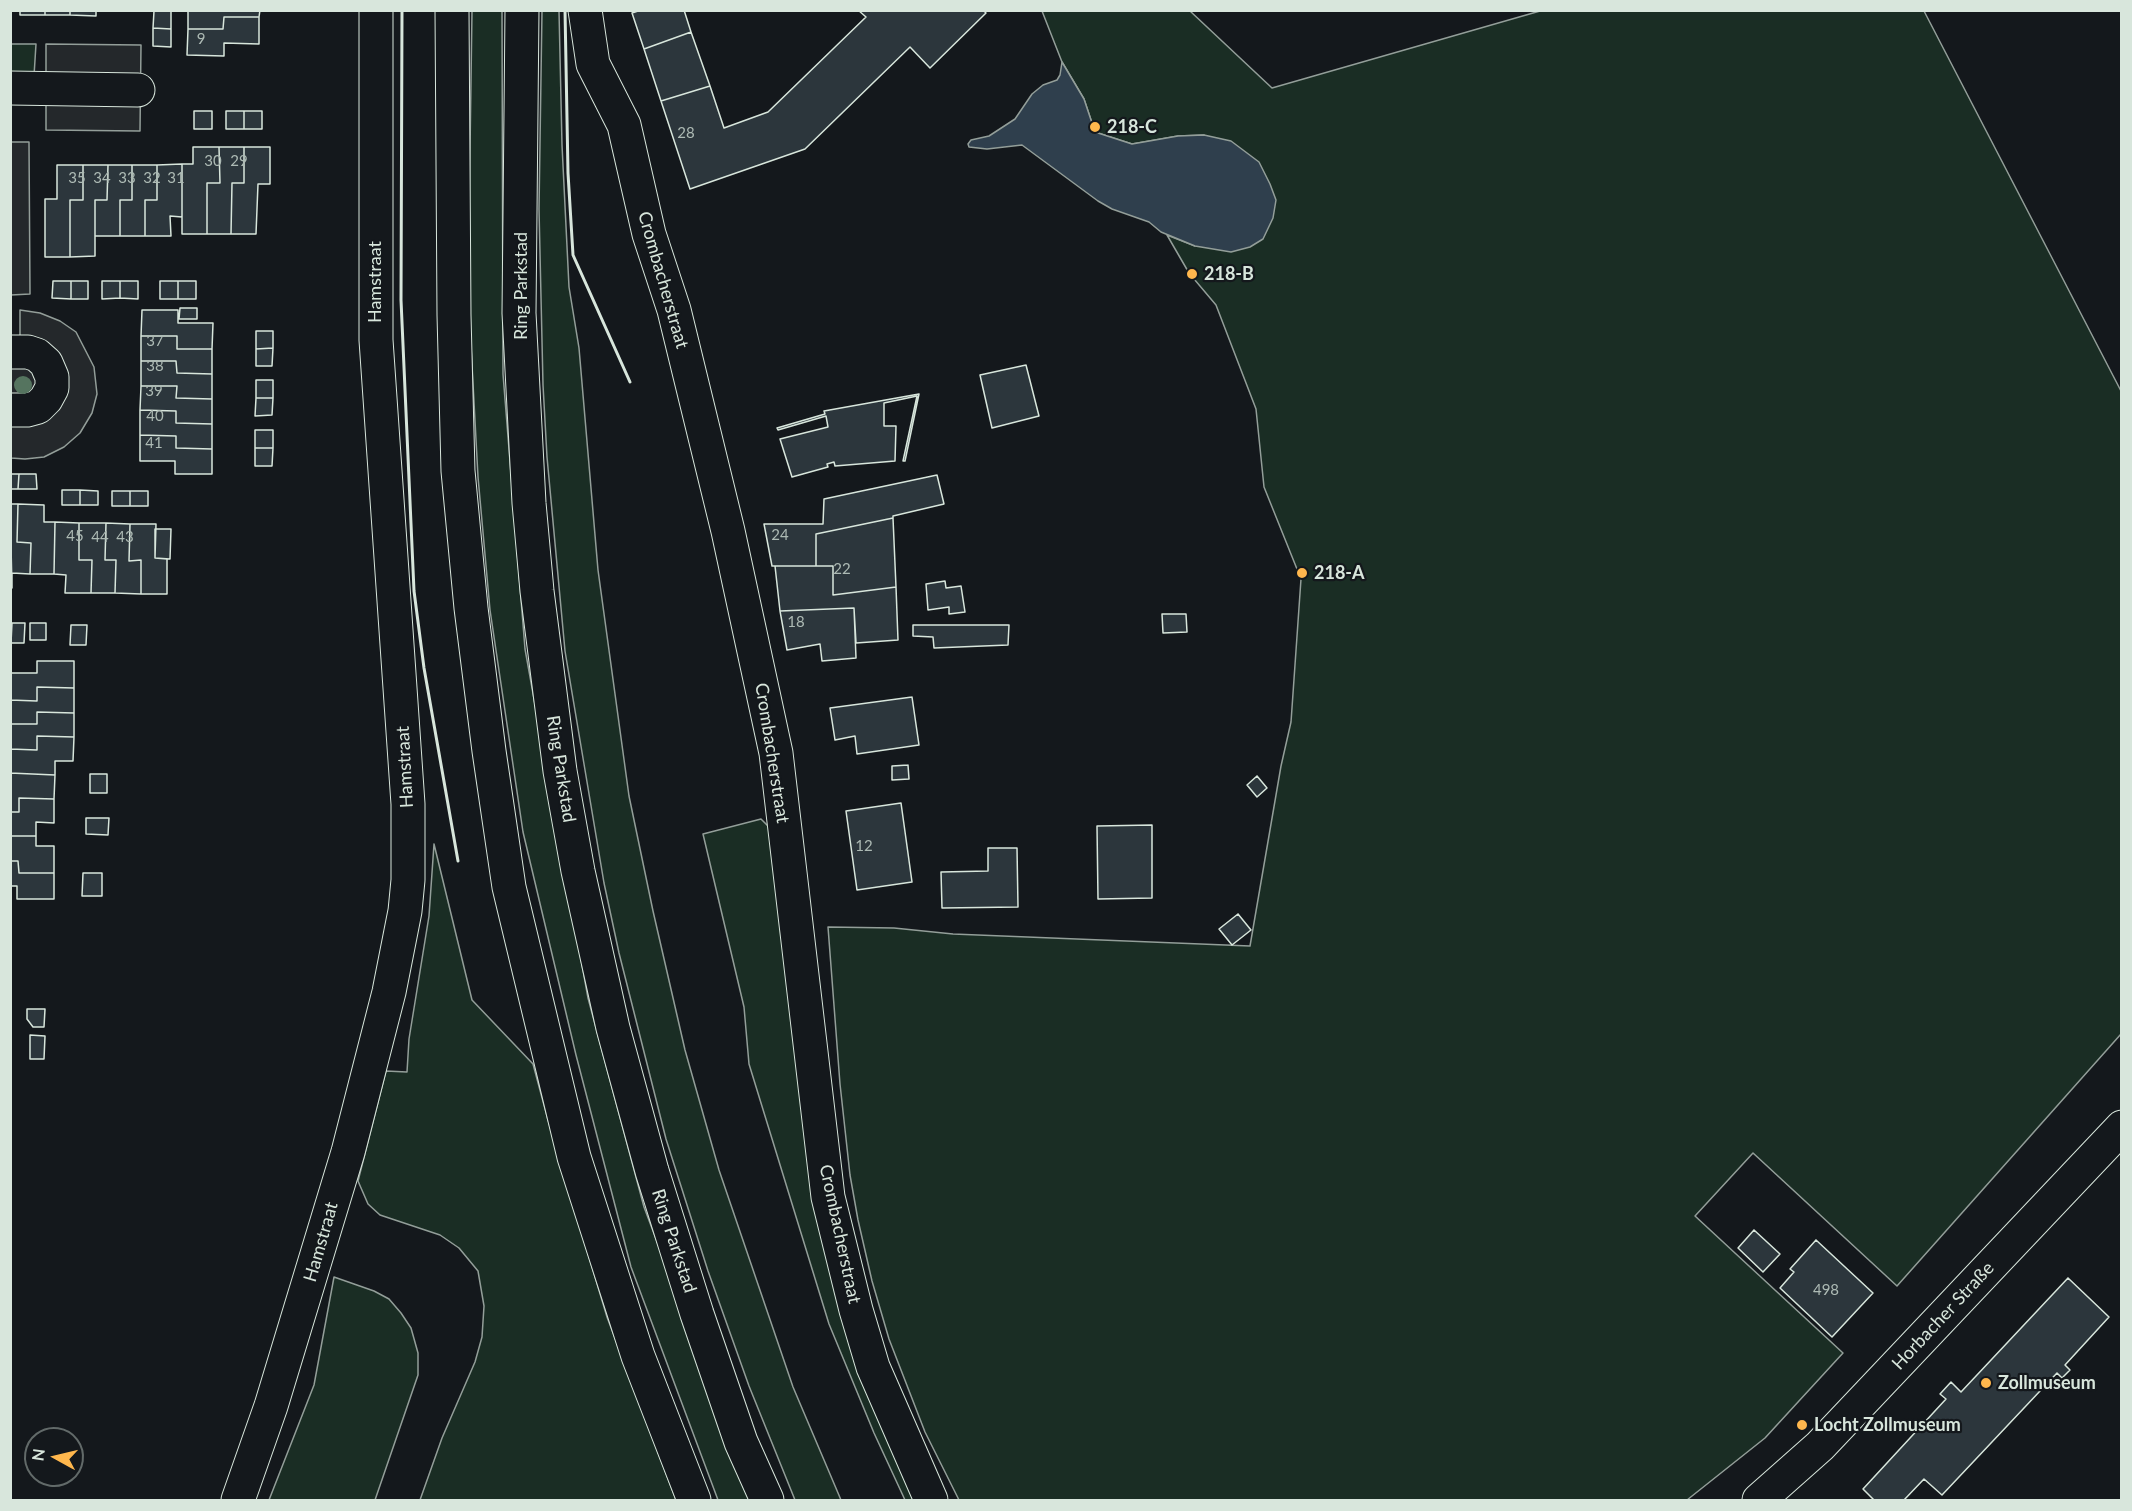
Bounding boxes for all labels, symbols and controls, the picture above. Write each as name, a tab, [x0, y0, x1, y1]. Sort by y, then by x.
house number: 9	[197, 30, 205, 48]
place label: 218-C	[1107, 116, 1157, 138]
marker: 218-C	[1088, 120, 1102, 134]
house number: 28	[677, 124, 695, 142]
house number: 30	[204, 152, 222, 170]
house number: 29	[230, 152, 248, 170]
house number: 35	[68, 169, 86, 187]
house number: 34	[93, 169, 111, 187]
house number: 33	[118, 169, 136, 187]
house number: 32	[143, 169, 161, 187]
house number: 31	[167, 169, 185, 187]
street label: Crombacherstraat	[633, 209, 693, 351]
street label: Ring Parkstad	[510, 232, 532, 340]
street label: Hamstraat	[364, 241, 386, 323]
place label: 218-B	[1204, 263, 1254, 285]
marker: 218-B	[1185, 267, 1199, 281]
house number: 37	[146, 332, 164, 350]
house number: 38	[146, 357, 164, 375]
house number: 39	[145, 382, 163, 400]
house number: 40	[146, 407, 164, 425]
house number: 41	[145, 434, 163, 452]
house number: 24	[771, 526, 789, 544]
house number: 45	[66, 527, 84, 545]
house number: 44	[91, 528, 109, 546]
house number: 43	[116, 528, 134, 546]
house number: 22	[833, 560, 851, 578]
place label: 218-A	[1314, 562, 1365, 584]
marker: 218-A	[1295, 566, 1309, 580]
house number: 18	[787, 613, 805, 631]
street label: Crombacherstraat	[750, 681, 794, 825]
street label: Ring Parkstad	[542, 714, 580, 824]
street label: Hamstraat	[392, 725, 418, 809]
house number: 12	[855, 837, 873, 855]
street label: Crombacherstraat	[815, 1162, 865, 1306]
street label: Ring Parkstad	[647, 1186, 701, 1296]
street label: Hamstraat	[299, 1200, 343, 1284]
street label: Horbacher Straße	[1887, 1258, 1999, 1374]
house number: 498	[1813, 1281, 1839, 1299]
place label: Zollmuseum	[1998, 1372, 2096, 1394]
marker: Zollmuseum	[1979, 1376, 1993, 1390]
place label: Locht Zollmuseum	[1814, 1414, 1961, 1436]
marker: Locht Zollmuseum	[1795, 1418, 1809, 1432]
north arrow	[24, 1427, 84, 1487]
text: N	[27, 1447, 48, 1462]

